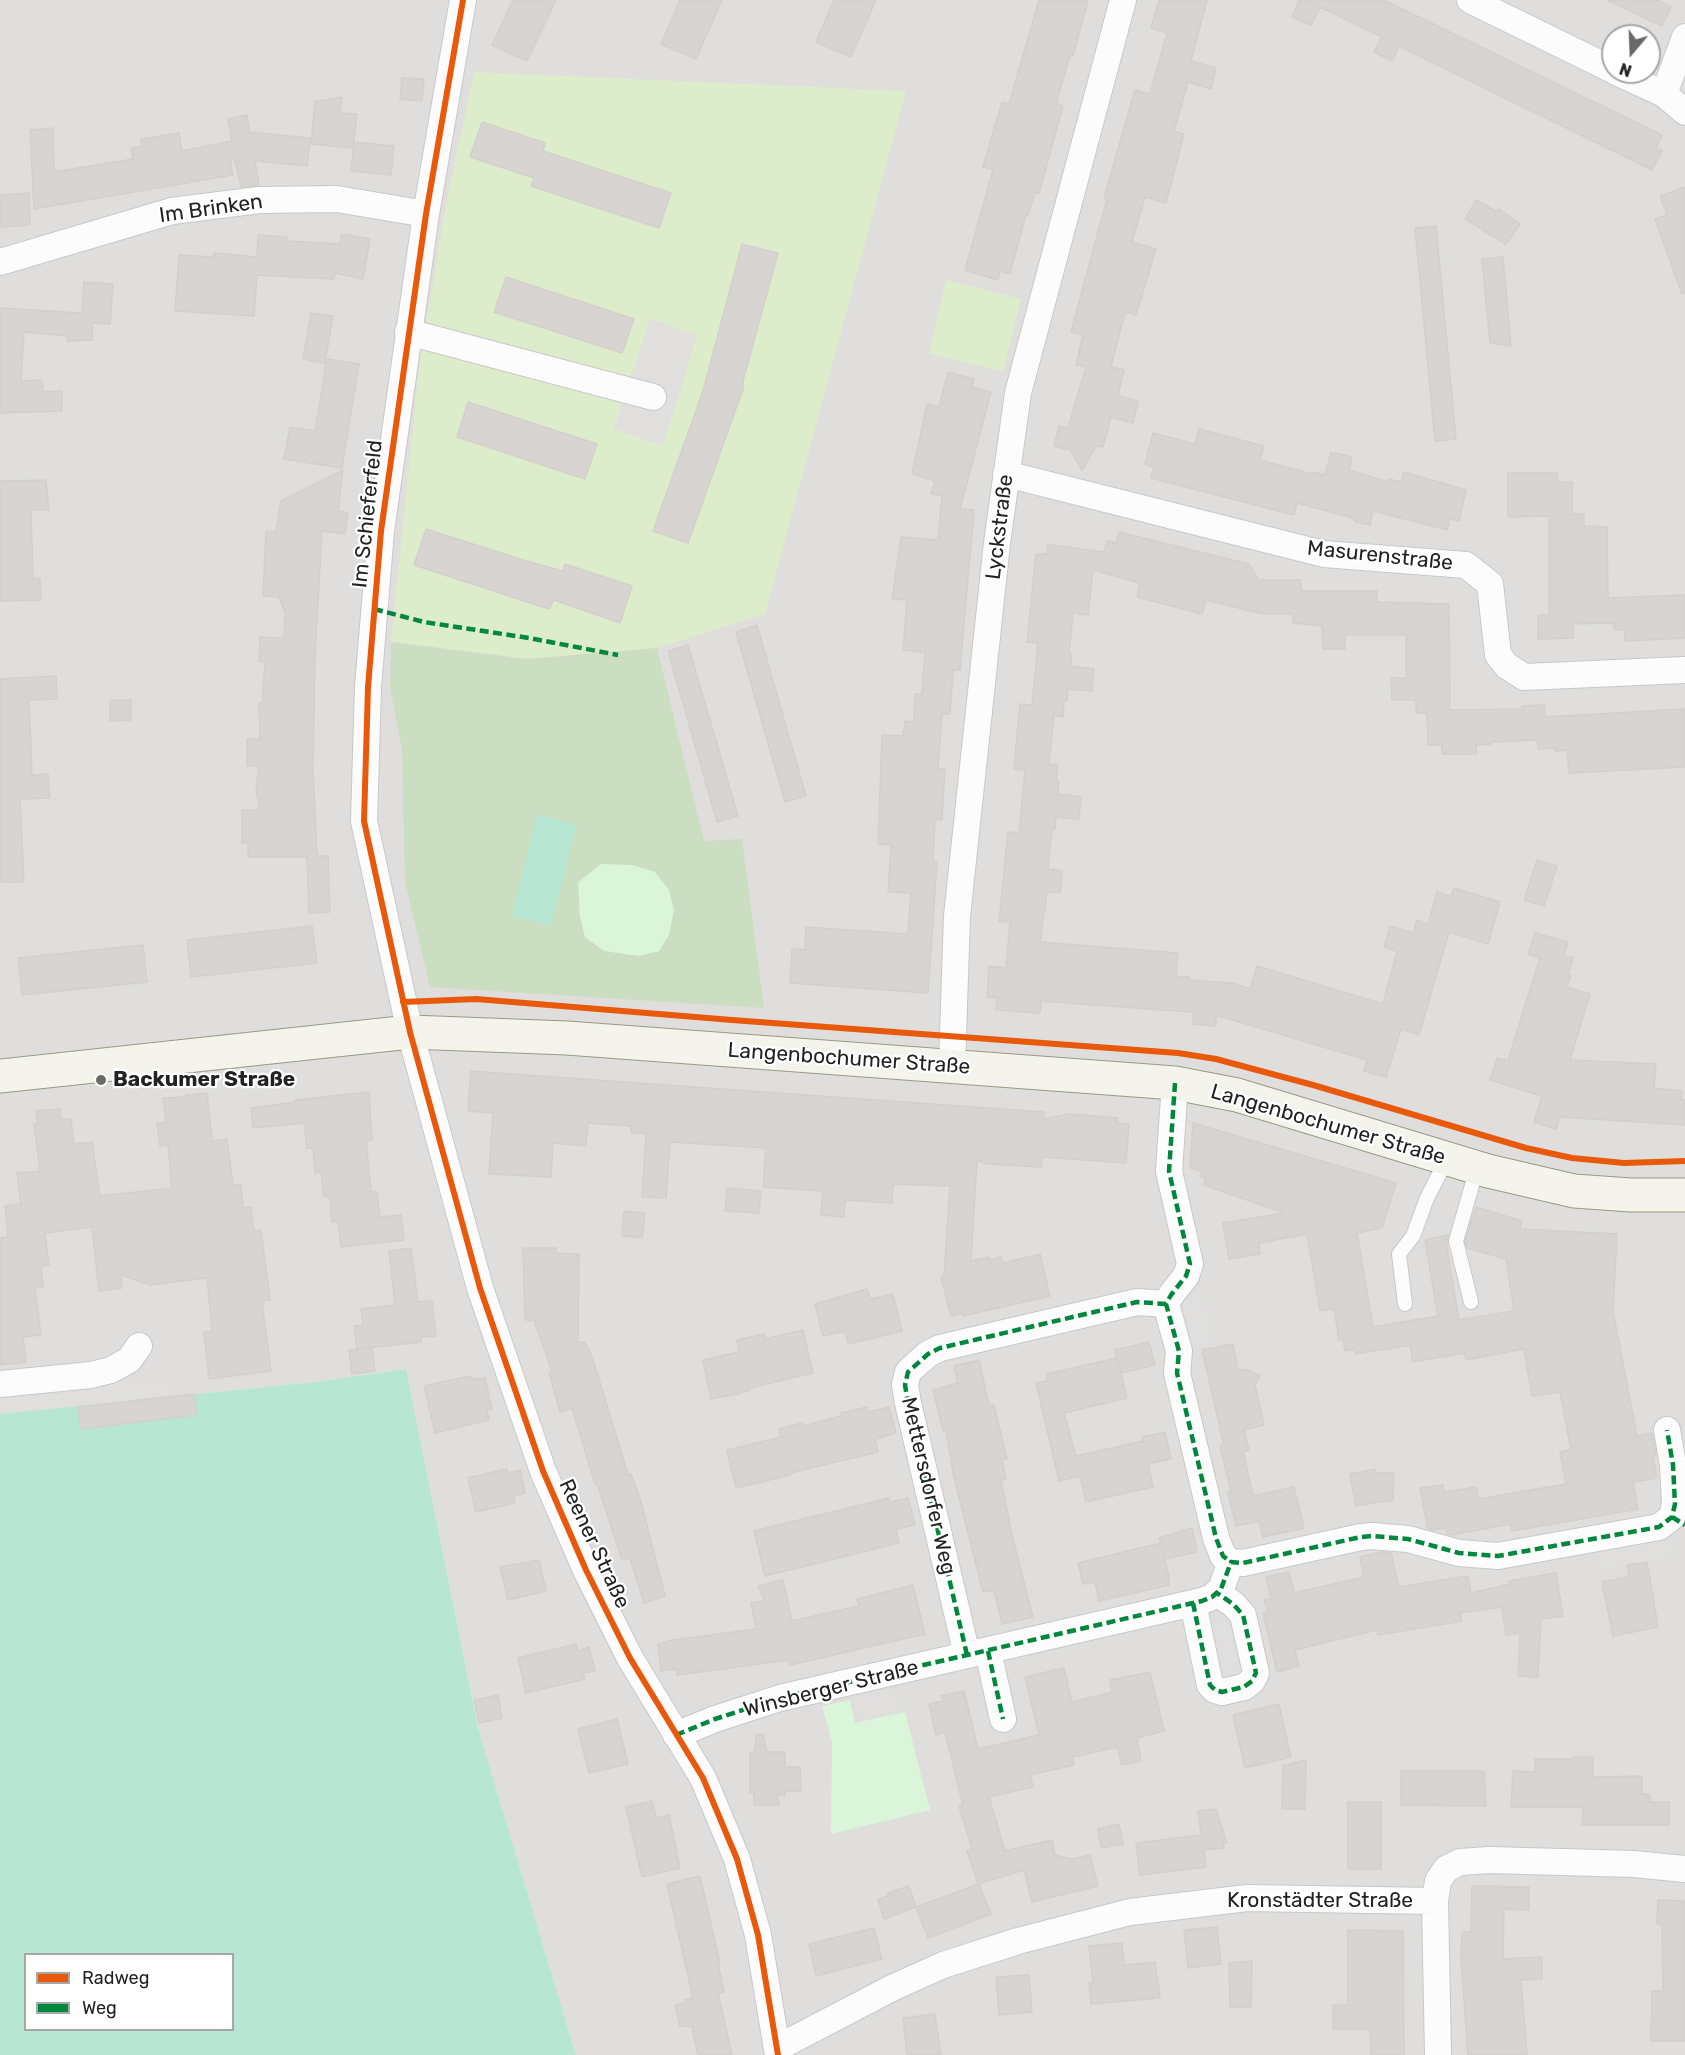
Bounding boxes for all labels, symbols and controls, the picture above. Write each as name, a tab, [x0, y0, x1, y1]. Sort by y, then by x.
north arrow	[1601, 24, 1661, 84]
text: N	[1617, 59, 1634, 80]
street label: Im Brinken	[158, 189, 264, 229]
street label: Im Schieferfeld	[348, 439, 388, 589]
street label: Lyckstraße	[981, 473, 1019, 581]
street label: Masurenstraße	[1306, 536, 1454, 576]
street label: Langenbochumer Straße	[727, 1038, 971, 1080]
place label: Backumer Straße	[113, 1067, 295, 1093]
marker: Backumer Straße	[94, 1073, 108, 1087]
street label: Langenbochumer Straße	[1208, 1079, 1448, 1171]
street label: Mettersdorfer Weg	[895, 1395, 961, 1577]
street label: Reener Straße	[553, 1475, 635, 1613]
street label: Winsberger Straße	[741, 1655, 921, 1723]
street label: Kronstädter Straße	[1227, 1888, 1413, 1914]
legend	[24, 1953, 234, 2031]
text: Radweg	[82, 1967, 149, 1989]
text: Weg	[82, 1997, 117, 2019]

